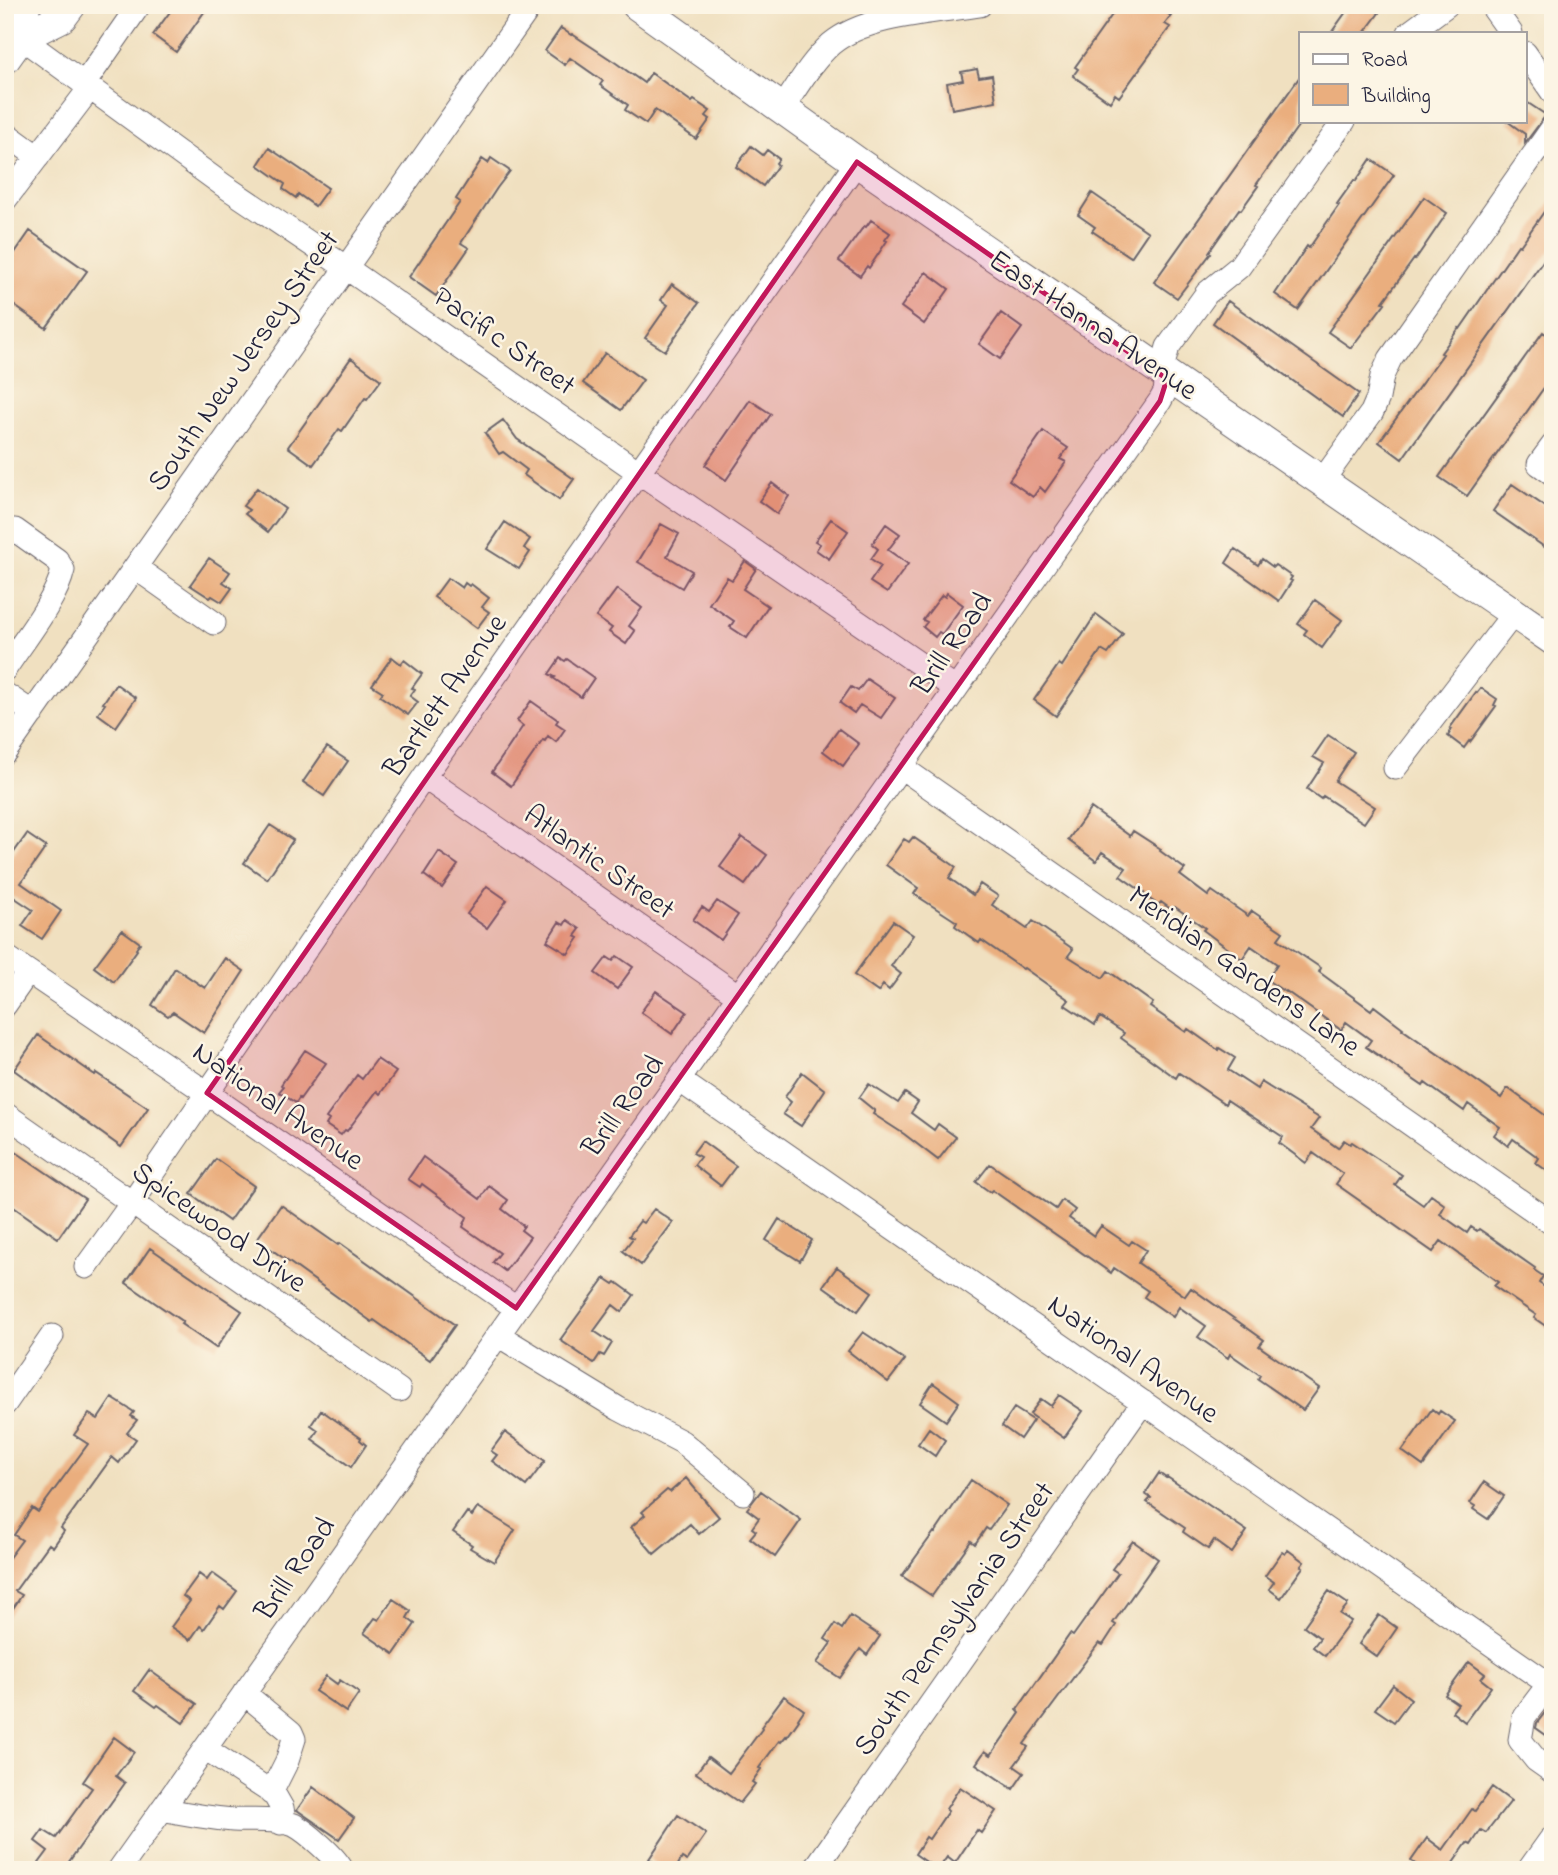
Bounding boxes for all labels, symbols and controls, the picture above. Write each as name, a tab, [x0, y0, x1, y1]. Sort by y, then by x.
legend	[1299, 32, 1526, 122]
text: Road	[1362, 46, 1408, 76]
text: Building	[1361, 82, 1431, 114]
street label: South New Jersey Street	[137, 222, 352, 502]
street label: East Hanna Avenue	[979, 240, 1206, 413]
street label: Pacific Street	[423, 277, 584, 408]
street label: Brill Road	[901, 584, 1005, 706]
street label: Bartlett Avenue	[373, 605, 520, 789]
street label: Atlantic Street	[513, 795, 683, 932]
street label: Meridian Gardens Lane	[1118, 876, 1369, 1070]
street label: National Avenue	[182, 1032, 373, 1183]
street label: Brill Road	[571, 1046, 677, 1168]
street label: Spicewood Drive	[122, 1152, 315, 1306]
street label: National Avenue	[1037, 1285, 1228, 1436]
street label: South Pennsylvania Street	[844, 1473, 1067, 1766]
street label: Brill Road	[244, 1509, 348, 1631]

